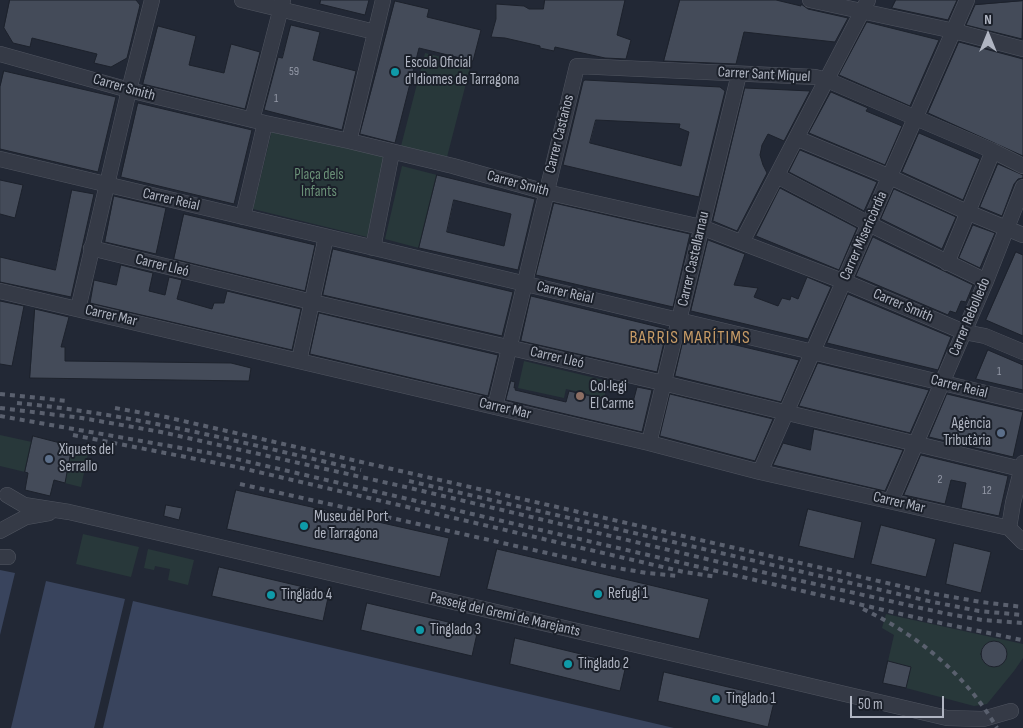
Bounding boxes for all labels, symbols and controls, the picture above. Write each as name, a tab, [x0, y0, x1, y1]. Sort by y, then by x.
north arrow	[963, 10, 1013, 60]
text: N	[984, 11, 992, 28]
place label: Escola Oficial d'Idiomes de Tarragona	[405, 54, 519, 89]
street label: Carrer Sant Miquel	[717, 64, 811, 86]
house number: 59	[289, 65, 299, 79]
marker: Escola Oficial d'Idiomes de Tarragona	[389, 66, 401, 78]
street label: Carrer Smith	[91, 71, 157, 105]
house number: 1	[274, 92, 278, 106]
street label: Carrer Castaños	[542, 93, 578, 175]
park label: Plaça dels Infants	[294, 166, 344, 201]
street label: Carrer Smith	[485, 167, 551, 201]
street label: Carrer Reial	[141, 185, 201, 215]
street label: Carrer Misericòrdia	[836, 189, 892, 283]
street label: Carrer Castellarnau	[674, 210, 714, 308]
street label: Carrer Lleó	[133, 251, 191, 281]
street label: Carrer Rebolledo	[945, 275, 995, 359]
street label: Carrer Reial	[535, 278, 595, 308]
street label: Carrer Smith	[870, 285, 936, 327]
street label: Carrer Mar	[83, 301, 139, 331]
district label: BARRIS MARÍTIMS	[628, 327, 752, 349]
street label: Carrer Lleó	[528, 343, 586, 373]
house number: 1	[997, 365, 1001, 379]
street label: Carrer Reial	[929, 371, 989, 403]
place label: Col·legi El Carme	[590, 378, 634, 413]
marker: Col·legi El Carme	[574, 390, 586, 402]
street label: Carrer Mar	[477, 394, 533, 424]
place label: Agència Tributària	[943, 415, 991, 450]
marker: Agència Tributària	[995, 427, 1007, 439]
place label: Xiquets del Serrallo	[59, 441, 114, 476]
marker: Xiquets del Serrallo	[43, 453, 55, 465]
house number: 2	[938, 473, 942, 487]
house number: 12	[982, 484, 992, 498]
street label: Carrer Mar	[871, 488, 927, 518]
place label: Museu del Port de Tarragona	[314, 508, 388, 543]
marker: Museu del Port de Tarragona	[298, 520, 310, 532]
place label: Refugi 1	[608, 585, 648, 603]
place label: Tinglado 4	[281, 586, 332, 604]
marker: Refugi 1	[592, 588, 604, 600]
marker: Tinglado 4	[265, 589, 277, 601]
street label: Passeig del Gremi de Marejants	[428, 589, 582, 641]
place label: Tinglado 3	[430, 621, 481, 639]
marker: Tinglado 3	[414, 624, 426, 636]
place label: Tinglado 2	[578, 655, 629, 673]
marker: Tinglado 2	[562, 658, 574, 670]
scale bar	[853, 686, 947, 718]
place label: Tinglado 1	[726, 690, 776, 708]
marker: Tinglado 1	[710, 693, 722, 705]
text: 50 m	[858, 695, 883, 714]

